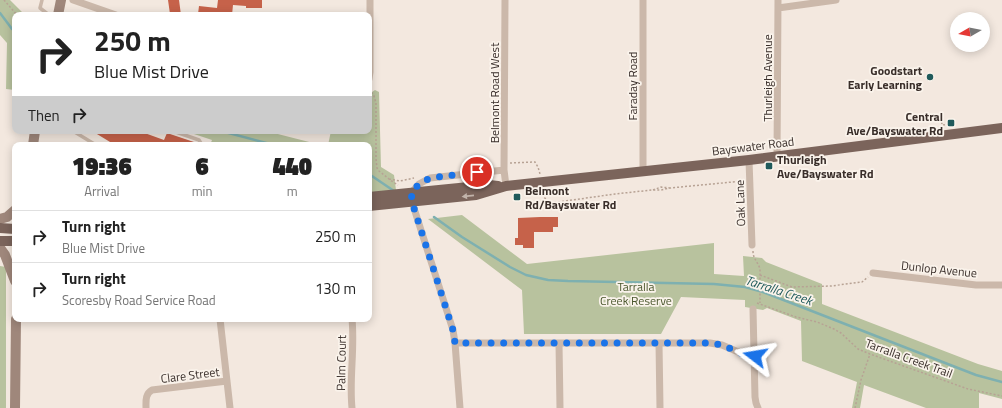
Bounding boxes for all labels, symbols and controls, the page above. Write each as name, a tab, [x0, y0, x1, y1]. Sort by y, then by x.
north arrow	[950, 12, 990, 52]
map controls	[950, 12, 990, 52]
text: 250 m	[94, 19, 171, 62]
icon: right	[28, 28, 80, 80]
street label: Thurleigh Avenue	[758, 34, 777, 122]
street label: Belmont Road West	[485, 42, 504, 143]
street label: Faraday Road	[623, 52, 642, 120]
text: Blue Mist Drive	[94, 58, 209, 85]
place label: Goodstart Early Learning	[848, 61, 923, 94]
marker: Goodstart Early Learning	[925, 72, 935, 82]
text: Then	[28, 104, 60, 127]
icon: right	[68, 104, 90, 126]
place label: Central Ave/Bayswater Rd	[846, 107, 943, 140]
marker: Central Ave/Bayswater Rd	[946, 118, 956, 128]
street label: Bayswater Road	[711, 132, 795, 160]
text: 19:36	[72, 148, 132, 184]
text: 6	[195, 148, 209, 184]
text: 440	[272, 148, 312, 184]
place label: Thurleigh Ave/Bayswater Rd	[777, 150, 874, 183]
pin	[460, 155, 494, 189]
icon: arrive	[466, 161, 488, 183]
marker: Thurleigh Ave/Bayswater Rd	[764, 161, 774, 171]
street label: Oak Lane	[730, 179, 750, 227]
text: Arrival	[84, 181, 119, 201]
text: min	[192, 181, 212, 201]
text: m	[287, 181, 298, 201]
place label: Belmont Rd/Bayswater Rd	[525, 181, 616, 214]
marker: Belmont Rd/Bayswater Rd	[512, 192, 522, 202]
one-way arrow	[462, 193, 474, 199]
text: Turn right	[62, 215, 126, 238]
text: 250 m	[315, 225, 356, 248]
icon: right	[28, 226, 50, 248]
text: Blue Mist Drive	[62, 238, 145, 258]
street label: Dunlop Avenue	[900, 256, 978, 282]
text: Turn right	[62, 267, 126, 290]
water label: Tarralla Creek	[743, 270, 817, 311]
text: 130 m	[315, 277, 356, 300]
park label: Tarralla Creek Reserve	[600, 277, 672, 310]
icon: right	[28, 278, 50, 300]
text: Scoresby Road Service Road	[62, 290, 216, 310]
street label: Tarralla Creek Trail	[863, 333, 955, 383]
street label: Palm Court	[331, 334, 351, 391]
position arrow	[734, 335, 776, 377]
street label: Clare Street	[160, 362, 221, 388]

